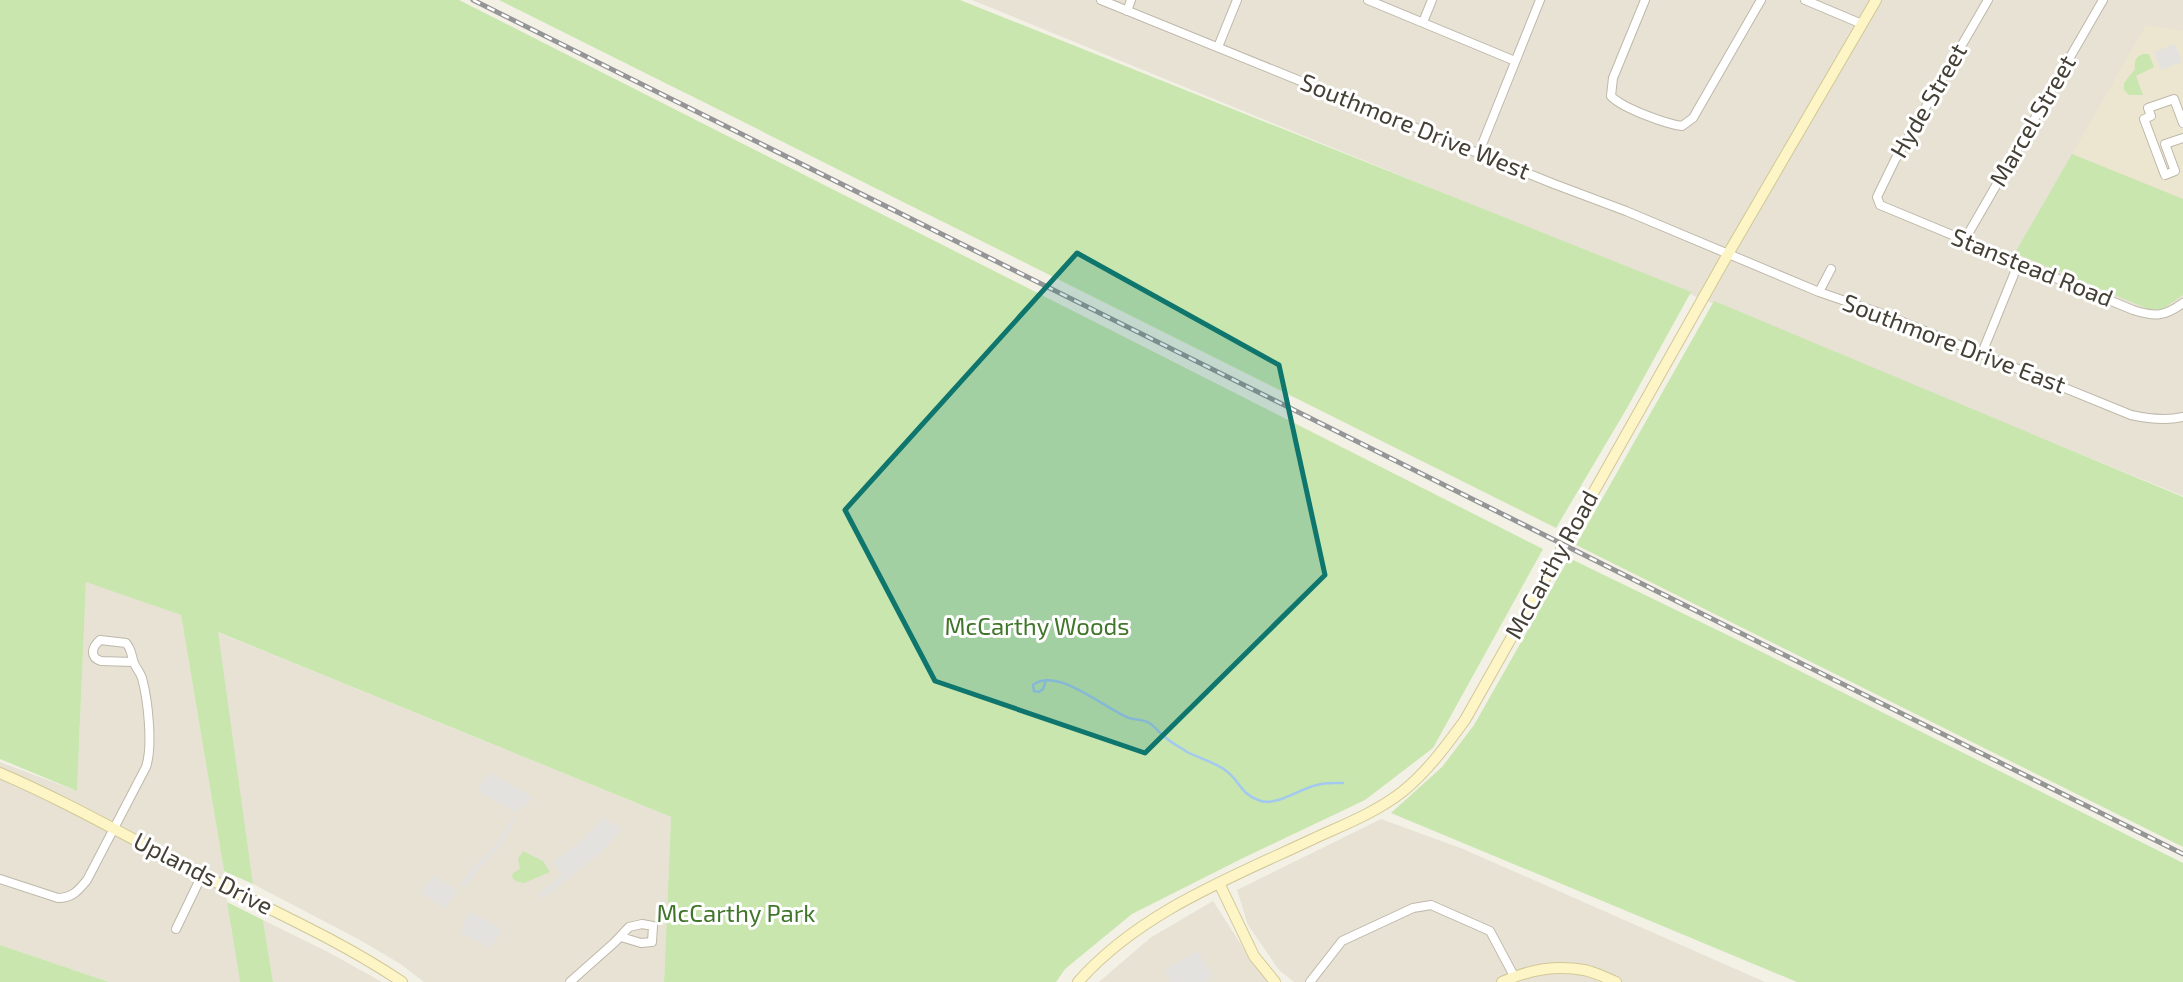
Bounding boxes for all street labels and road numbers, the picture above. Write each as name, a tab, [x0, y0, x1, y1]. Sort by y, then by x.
street label: Hyde Street	[1883, 38, 1972, 163]
street label: Marcel Street	[1983, 50, 2081, 191]
street label: Southmore Drive West	[1297, 66, 1534, 185]
street label: Stanstead Road	[1948, 221, 2117, 312]
street label: Southmore Drive East	[1839, 287, 2070, 398]
street label: McCarthy Road	[1498, 485, 1603, 644]
street label: Uplands Drive	[129, 825, 278, 920]

